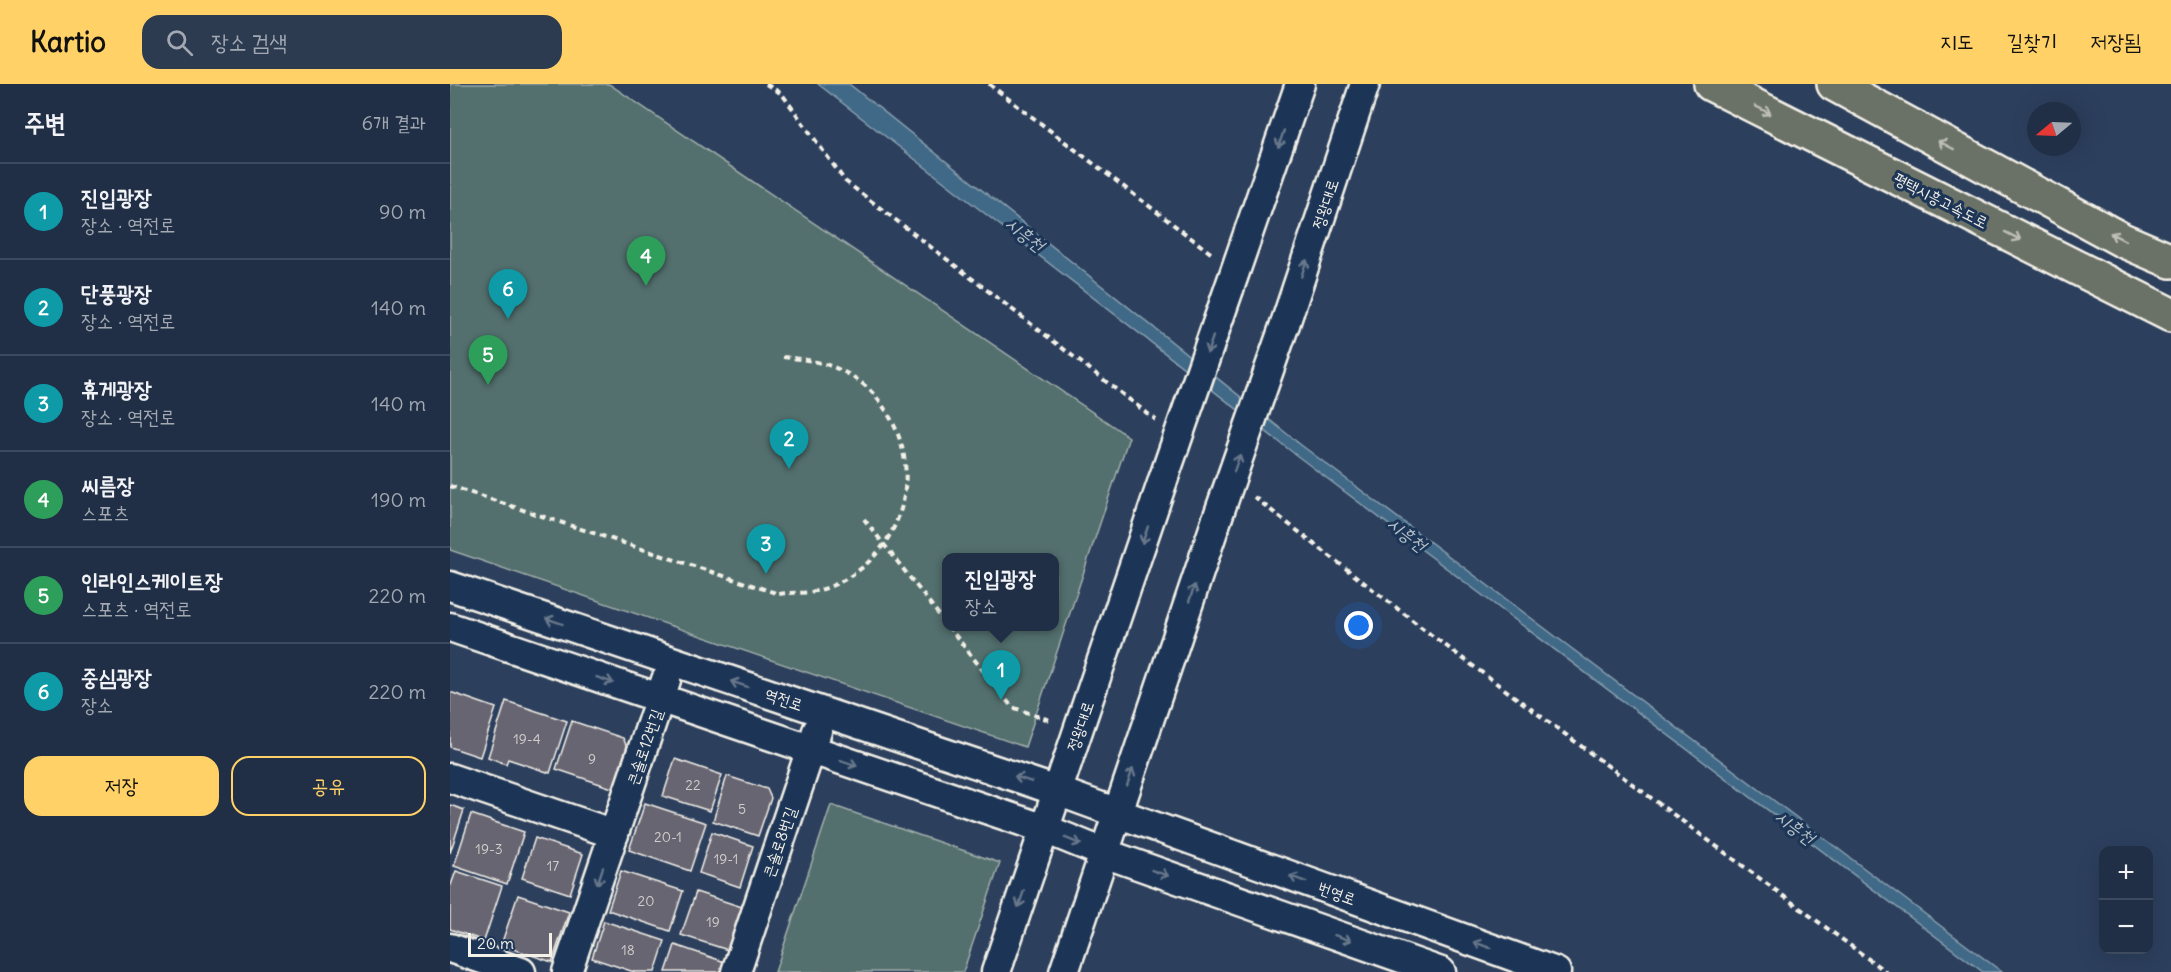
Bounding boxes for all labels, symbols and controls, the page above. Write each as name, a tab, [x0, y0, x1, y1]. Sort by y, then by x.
search box	[142, 15, 562, 69]
text: Kartio	[30, 24, 106, 60]
icon: search	[163, 26, 196, 59]
text: 장소 검색	[211, 28, 287, 56]
text: 지도	[1940, 28, 1974, 55]
text: 길찾기	[2007, 28, 2057, 55]
text: 저장됨	[2090, 28, 2141, 55]
north arrow	[2027, 102, 2081, 156]
one-way arrow	[1754, 105, 1772, 117]
text: 주변	[24, 106, 66, 139]
text: 6개 결과	[361, 110, 426, 135]
one-way arrow	[1274, 129, 1285, 148]
one-way arrow	[1938, 139, 1955, 151]
street label: 평택시흥고속도로	[1891, 168, 1991, 232]
street label: 정왕대로	[1308, 176, 1342, 232]
text: 진입광장	[81, 183, 152, 211]
text: 1	[40, 199, 47, 224]
text: 90 m	[379, 199, 426, 224]
text: 장소 · 역전로	[81, 212, 175, 237]
water label: 시흥천	[1001, 212, 1050, 257]
one-way arrow	[2003, 230, 2021, 242]
one-way arrow	[2109, 231, 2127, 242]
pin: 4	[626, 236, 666, 286]
one-way arrow	[1299, 259, 1310, 278]
pin: 6	[488, 270, 528, 319]
text: 단풍광장	[81, 279, 152, 307]
text: 2	[38, 295, 49, 320]
text: 140 m	[371, 295, 426, 320]
text: 장소 · 역전로	[81, 308, 175, 333]
one-way arrow	[1203, 335, 1214, 354]
pin: 5	[468, 336, 507, 385]
text: 휴게광장	[81, 375, 152, 403]
text: 3	[38, 391, 49, 416]
text: 140 m	[371, 391, 426, 416]
text: 장소 · 역전로	[81, 404, 175, 429]
pin: 2	[770, 420, 808, 469]
one-way arrow	[1232, 454, 1243, 473]
text: 씨름장	[81, 471, 134, 499]
text: 4	[38, 487, 49, 512]
text: 190 m	[371, 487, 426, 512]
text: 스포츠	[81, 500, 129, 525]
water label: 시흥천	[1383, 512, 1432, 557]
pin: 3	[746, 524, 786, 574]
one-way arrow	[1138, 525, 1149, 544]
popup	[942, 553, 1059, 631]
text: 진입광장	[965, 564, 1036, 592]
text: 인라인스케이트장	[81, 567, 223, 595]
text: 5	[38, 583, 49, 608]
text: 220 m	[369, 583, 426, 608]
one-way arrow	[1188, 584, 1199, 603]
text: 장소	[965, 593, 997, 618]
text: 스포츠 · 역전로	[81, 596, 192, 621]
your location	[1344, 611, 1373, 640]
one-way arrow	[545, 615, 564, 626]
pin: 1	[982, 650, 1020, 700]
text: 중심광장	[81, 663, 152, 691]
one-way arrow	[595, 675, 614, 686]
one-way arrow	[730, 677, 749, 688]
text: 6	[38, 679, 49, 704]
text: 220 m	[369, 679, 426, 704]
street label: 역전로	[762, 683, 806, 715]
text: 장소	[81, 692, 113, 717]
street label: 정왕대로	[1062, 698, 1098, 754]
street label: 큰솔로12번길	[622, 706, 666, 788]
house number: 19-4	[513, 730, 541, 748]
house number: 9	[588, 750, 596, 768]
button: 저장	[24, 756, 219, 816]
button: 공유	[231, 756, 426, 816]
one-way arrow	[839, 758, 858, 769]
one-way arrow	[1125, 768, 1136, 787]
one-way arrow	[1014, 773, 1033, 784]
house number: 22	[685, 776, 701, 794]
house number: 5	[738, 800, 746, 818]
street label: 큰솔로8번길	[758, 804, 800, 880]
water label: 시흥천	[1771, 805, 1820, 850]
house number: 20-1	[654, 828, 682, 846]
one-way arrow	[1063, 836, 1082, 847]
house number: 19-3	[475, 840, 503, 858]
map controls	[2099, 846, 2153, 954]
button: +	[2099, 846, 2153, 900]
house number: 19-1	[714, 850, 738, 868]
house number: 17	[547, 857, 559, 875]
one-way arrow	[594, 866, 605, 885]
one-way arrow	[1150, 868, 1168, 879]
one-way arrow	[1289, 872, 1308, 883]
street label: 번영로	[1315, 877, 1359, 909]
one-way arrow	[1015, 889, 1026, 908]
house number: 20	[638, 892, 654, 910]
button: −	[2099, 900, 2153, 954]
house number: 19	[706, 913, 720, 931]
scale bar	[468, 930, 552, 958]
text: 20 m	[477, 933, 514, 953]
one-way arrow	[1333, 933, 1352, 944]
one-way arrow	[1473, 939, 1491, 950]
house number: 18	[621, 941, 635, 959]

